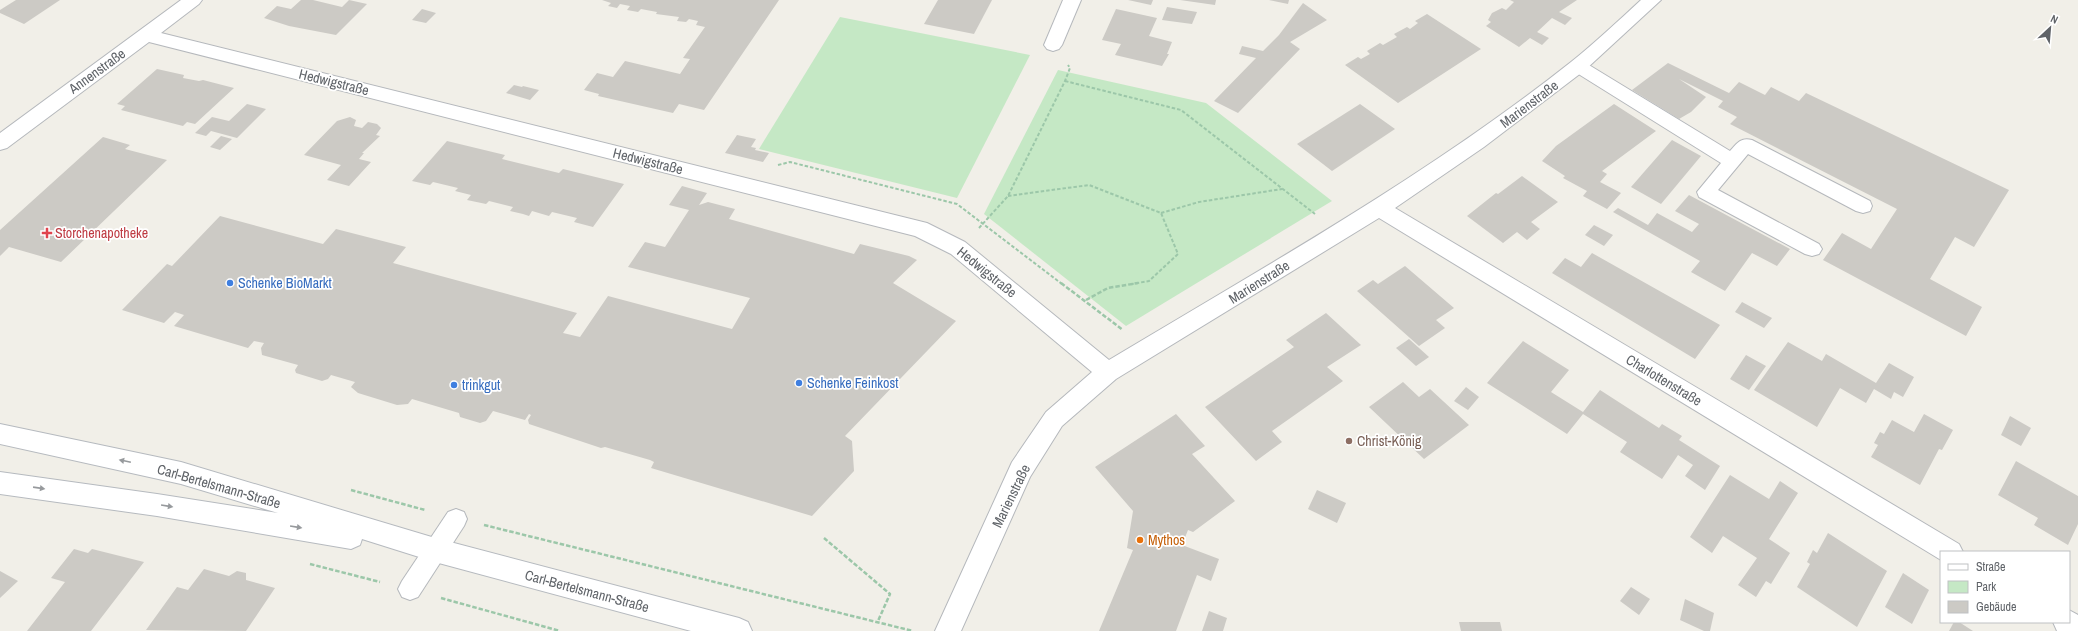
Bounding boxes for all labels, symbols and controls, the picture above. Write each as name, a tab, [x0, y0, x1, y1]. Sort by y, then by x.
north arrow	[2030, 8, 2070, 48]
text: N	[2048, 11, 2060, 27]
street label: Annenstraße	[64, 44, 129, 98]
street label: Hedwigstraße	[297, 65, 371, 99]
street label: Marienstraße	[1496, 76, 1562, 132]
street label: Hedwigstraße	[611, 144, 685, 178]
place label: Storchenapotheke	[55, 224, 148, 242]
marker: Storchenapotheke	[42, 228, 52, 238]
street label: Hedwigstraße	[954, 243, 1020, 301]
street label: Marienstraße	[1225, 256, 1293, 308]
place label: Schenke BioMarkt	[238, 274, 332, 292]
marker: Schenke BioMarkt	[225, 278, 235, 288]
street label: Charlottenstraße	[1623, 350, 1705, 410]
place label: Schenke Feinkost	[807, 374, 898, 392]
place label: trinkgut	[462, 376, 500, 394]
marker: Schenke Feinkost	[794, 378, 804, 388]
marker: trinkgut	[449, 380, 459, 390]
place label: Christ-König	[1357, 432, 1422, 450]
marker: Christ-König	[1344, 436, 1354, 446]
one-way arrow	[119, 457, 131, 463]
street label: Carl-Bertelsmann-Straße	[155, 460, 283, 512]
street label: Marienstraße	[988, 461, 1034, 531]
one-way arrow	[33, 485, 45, 491]
one-way arrow	[161, 503, 173, 509]
one-way arrow	[290, 525, 302, 531]
place label: Mythos	[1148, 531, 1185, 549]
marker: Mythos	[1135, 535, 1145, 545]
legend	[1940, 551, 2070, 623]
text: Straße	[1976, 559, 2006, 575]
street label: Carl-Bertelsmann-Straße	[523, 566, 651, 616]
text: Park	[1976, 579, 1996, 595]
text: Gebäude	[1976, 599, 2017, 615]

